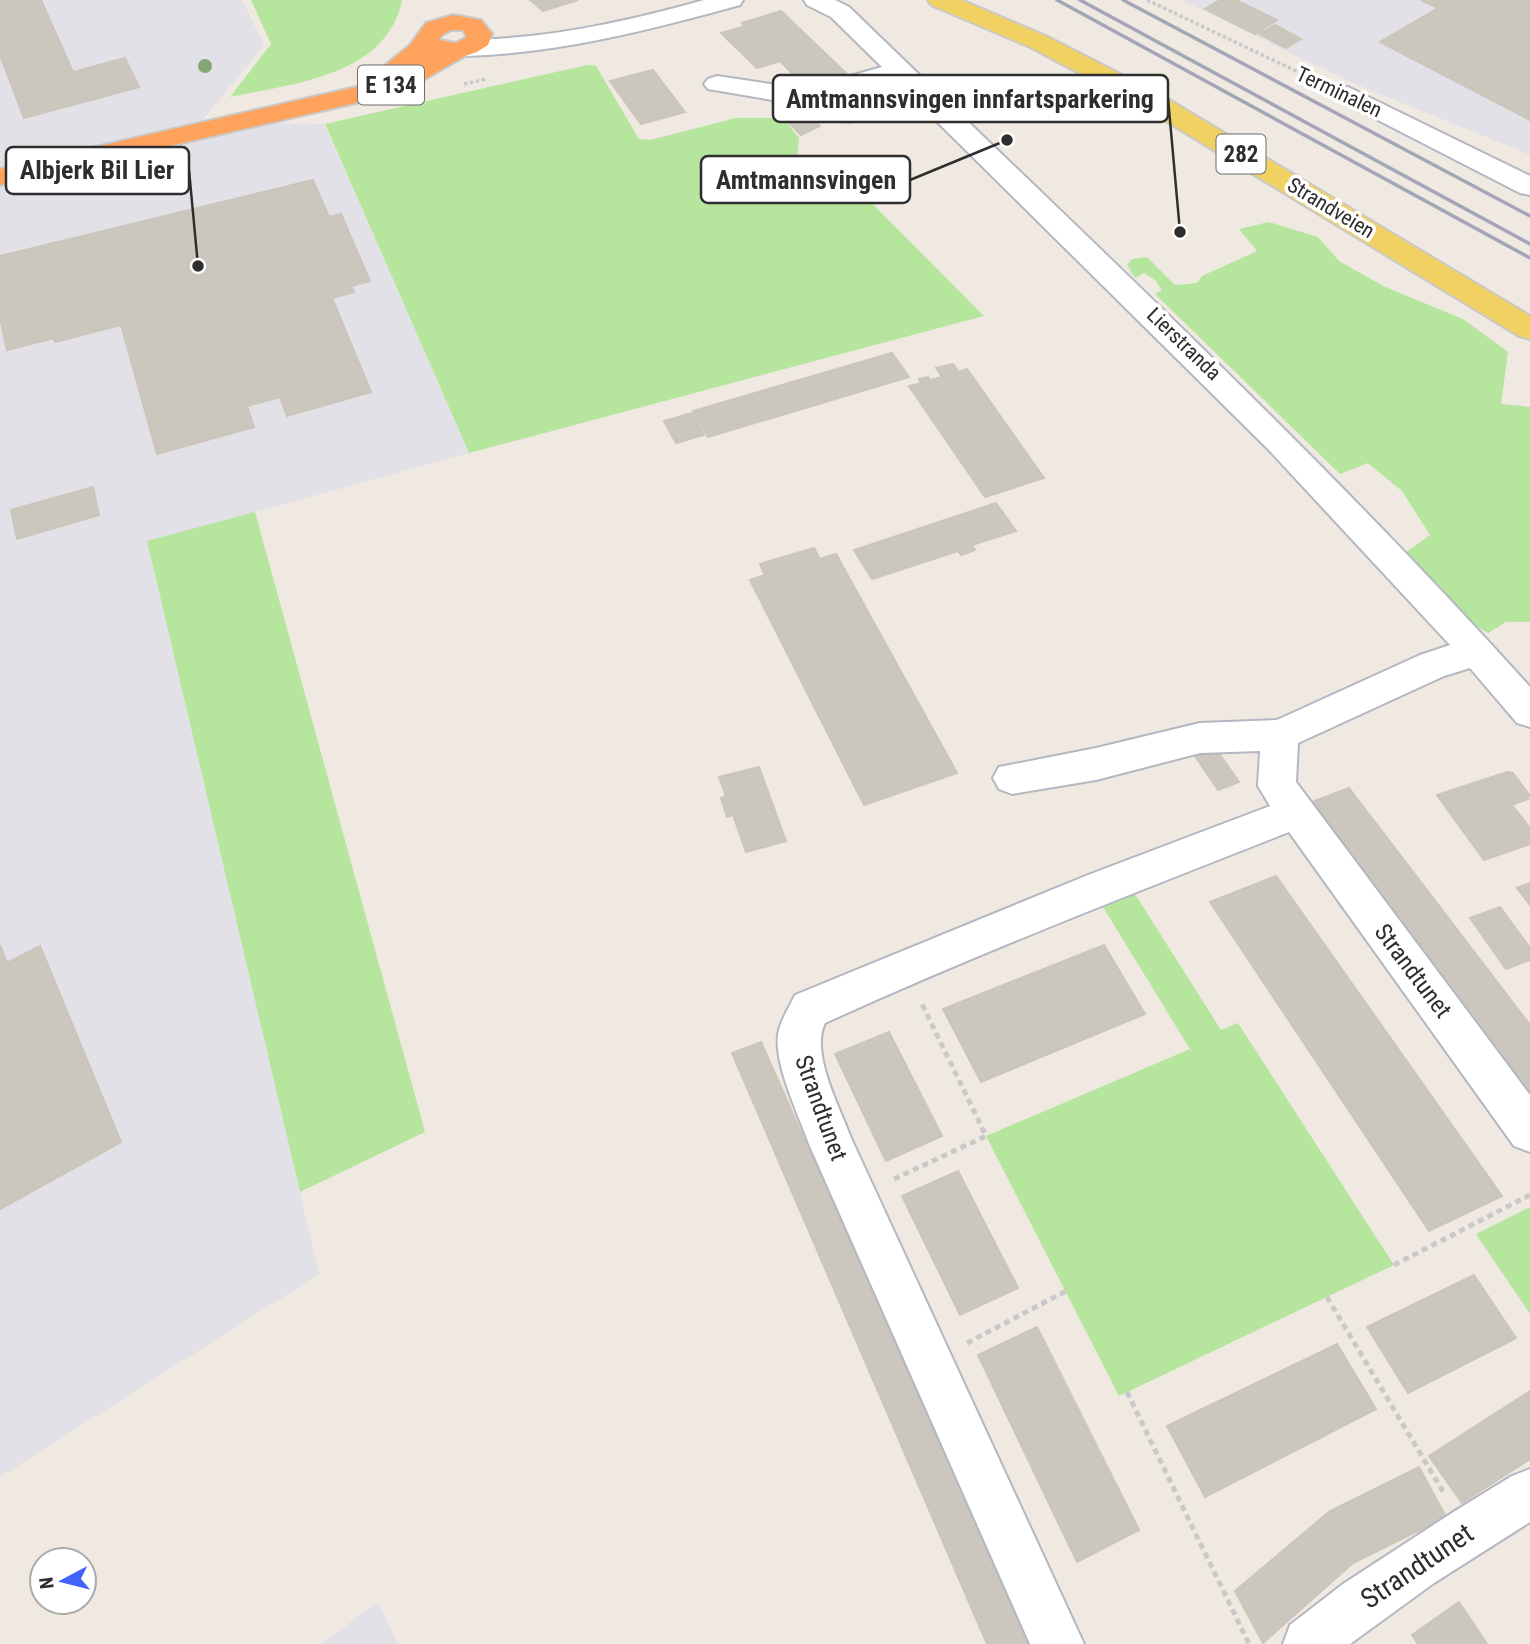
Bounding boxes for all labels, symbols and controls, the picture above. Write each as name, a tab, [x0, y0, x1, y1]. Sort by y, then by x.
street label: Terminalen	[1292, 62, 1386, 122]
road number: E 134	[358, 66, 424, 104]
callout: Amtmannsvingen innfartsparkering	[773, 75, 1168, 122]
text: Amtmannsvingen innfartsparkering	[786, 84, 1154, 114]
road number: 282	[1216, 134, 1266, 174]
callout: Albjerk Bil Lier	[6, 147, 189, 194]
text: Albjerk Bil Lier	[20, 155, 175, 185]
callout: Amtmannsvingen	[701, 156, 910, 203]
text: Amtmannsvingen	[716, 165, 896, 195]
street label: Strandveien	[1283, 173, 1379, 243]
street label: Lierstranda	[1142, 303, 1226, 385]
street label: Strandtunet	[1369, 919, 1457, 1023]
street label: Strandtunet	[789, 1051, 853, 1165]
street label: Strandtunet	[1355, 1516, 1479, 1616]
north arrow	[28, 1546, 98, 1616]
text: N	[34, 1576, 59, 1590]

